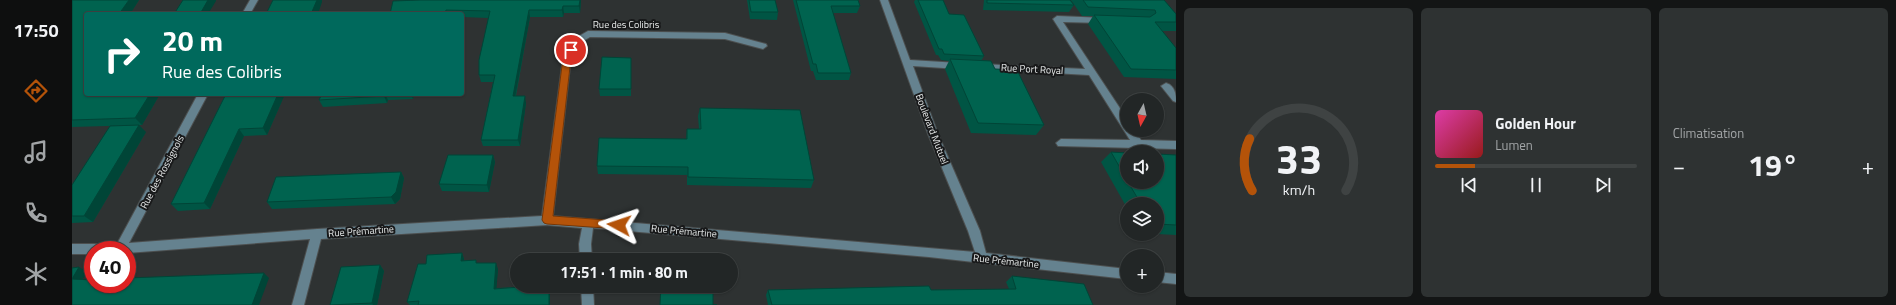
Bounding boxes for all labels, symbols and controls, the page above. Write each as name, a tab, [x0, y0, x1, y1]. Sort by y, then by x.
text: 17:50	[14, 17, 58, 44]
street label: Rue des Colibris	[593, 17, 660, 32]
text: 20 m	[162, 19, 223, 62]
icon: right	[96, 28, 148, 80]
pin	[554, 33, 588, 67]
icon: arrive	[560, 39, 582, 61]
text: Rue des Colibris	[162, 58, 282, 85]
street label: Rue Port Royal	[1000, 60, 1064, 78]
icon: directions	[22, 77, 50, 105]
street label: Boulevard Mutuel	[912, 92, 952, 166]
north arrow	[1120, 93, 1164, 137]
map controls	[1120, 93, 1164, 293]
text: Golden Hour	[1495, 112, 1576, 135]
text: Climatisation	[1673, 123, 1744, 143]
text: 33	[1275, 126, 1322, 189]
street label: Rue des Rossignols	[136, 132, 188, 211]
text: Lumen	[1495, 135, 1533, 155]
icon: music	[22, 138, 50, 166]
text: 19°	[1748, 142, 1799, 188]
button: sound	[1120, 145, 1164, 189]
text: −	[1673, 149, 1685, 183]
text: +	[1862, 149, 1874, 183]
icon: previous	[1458, 174, 1480, 196]
icon: pause	[1525, 174, 1547, 196]
icon: next	[1592, 174, 1614, 196]
text: km/h	[1282, 178, 1315, 200]
button: layers	[1120, 197, 1164, 241]
icon: phone	[22, 199, 50, 227]
position arrow	[598, 204, 640, 246]
street label: Rue Prémartine	[328, 221, 394, 241]
street label: Rue Prémartine	[650, 221, 718, 241]
speed limit sign: 40	[84, 241, 136, 293]
button: +	[1120, 249, 1164, 293]
street label: Rue Prémartine	[972, 250, 1040, 272]
icon: climate	[22, 260, 50, 288]
text: 17:51 · 1 min · 80 m	[560, 261, 688, 284]

